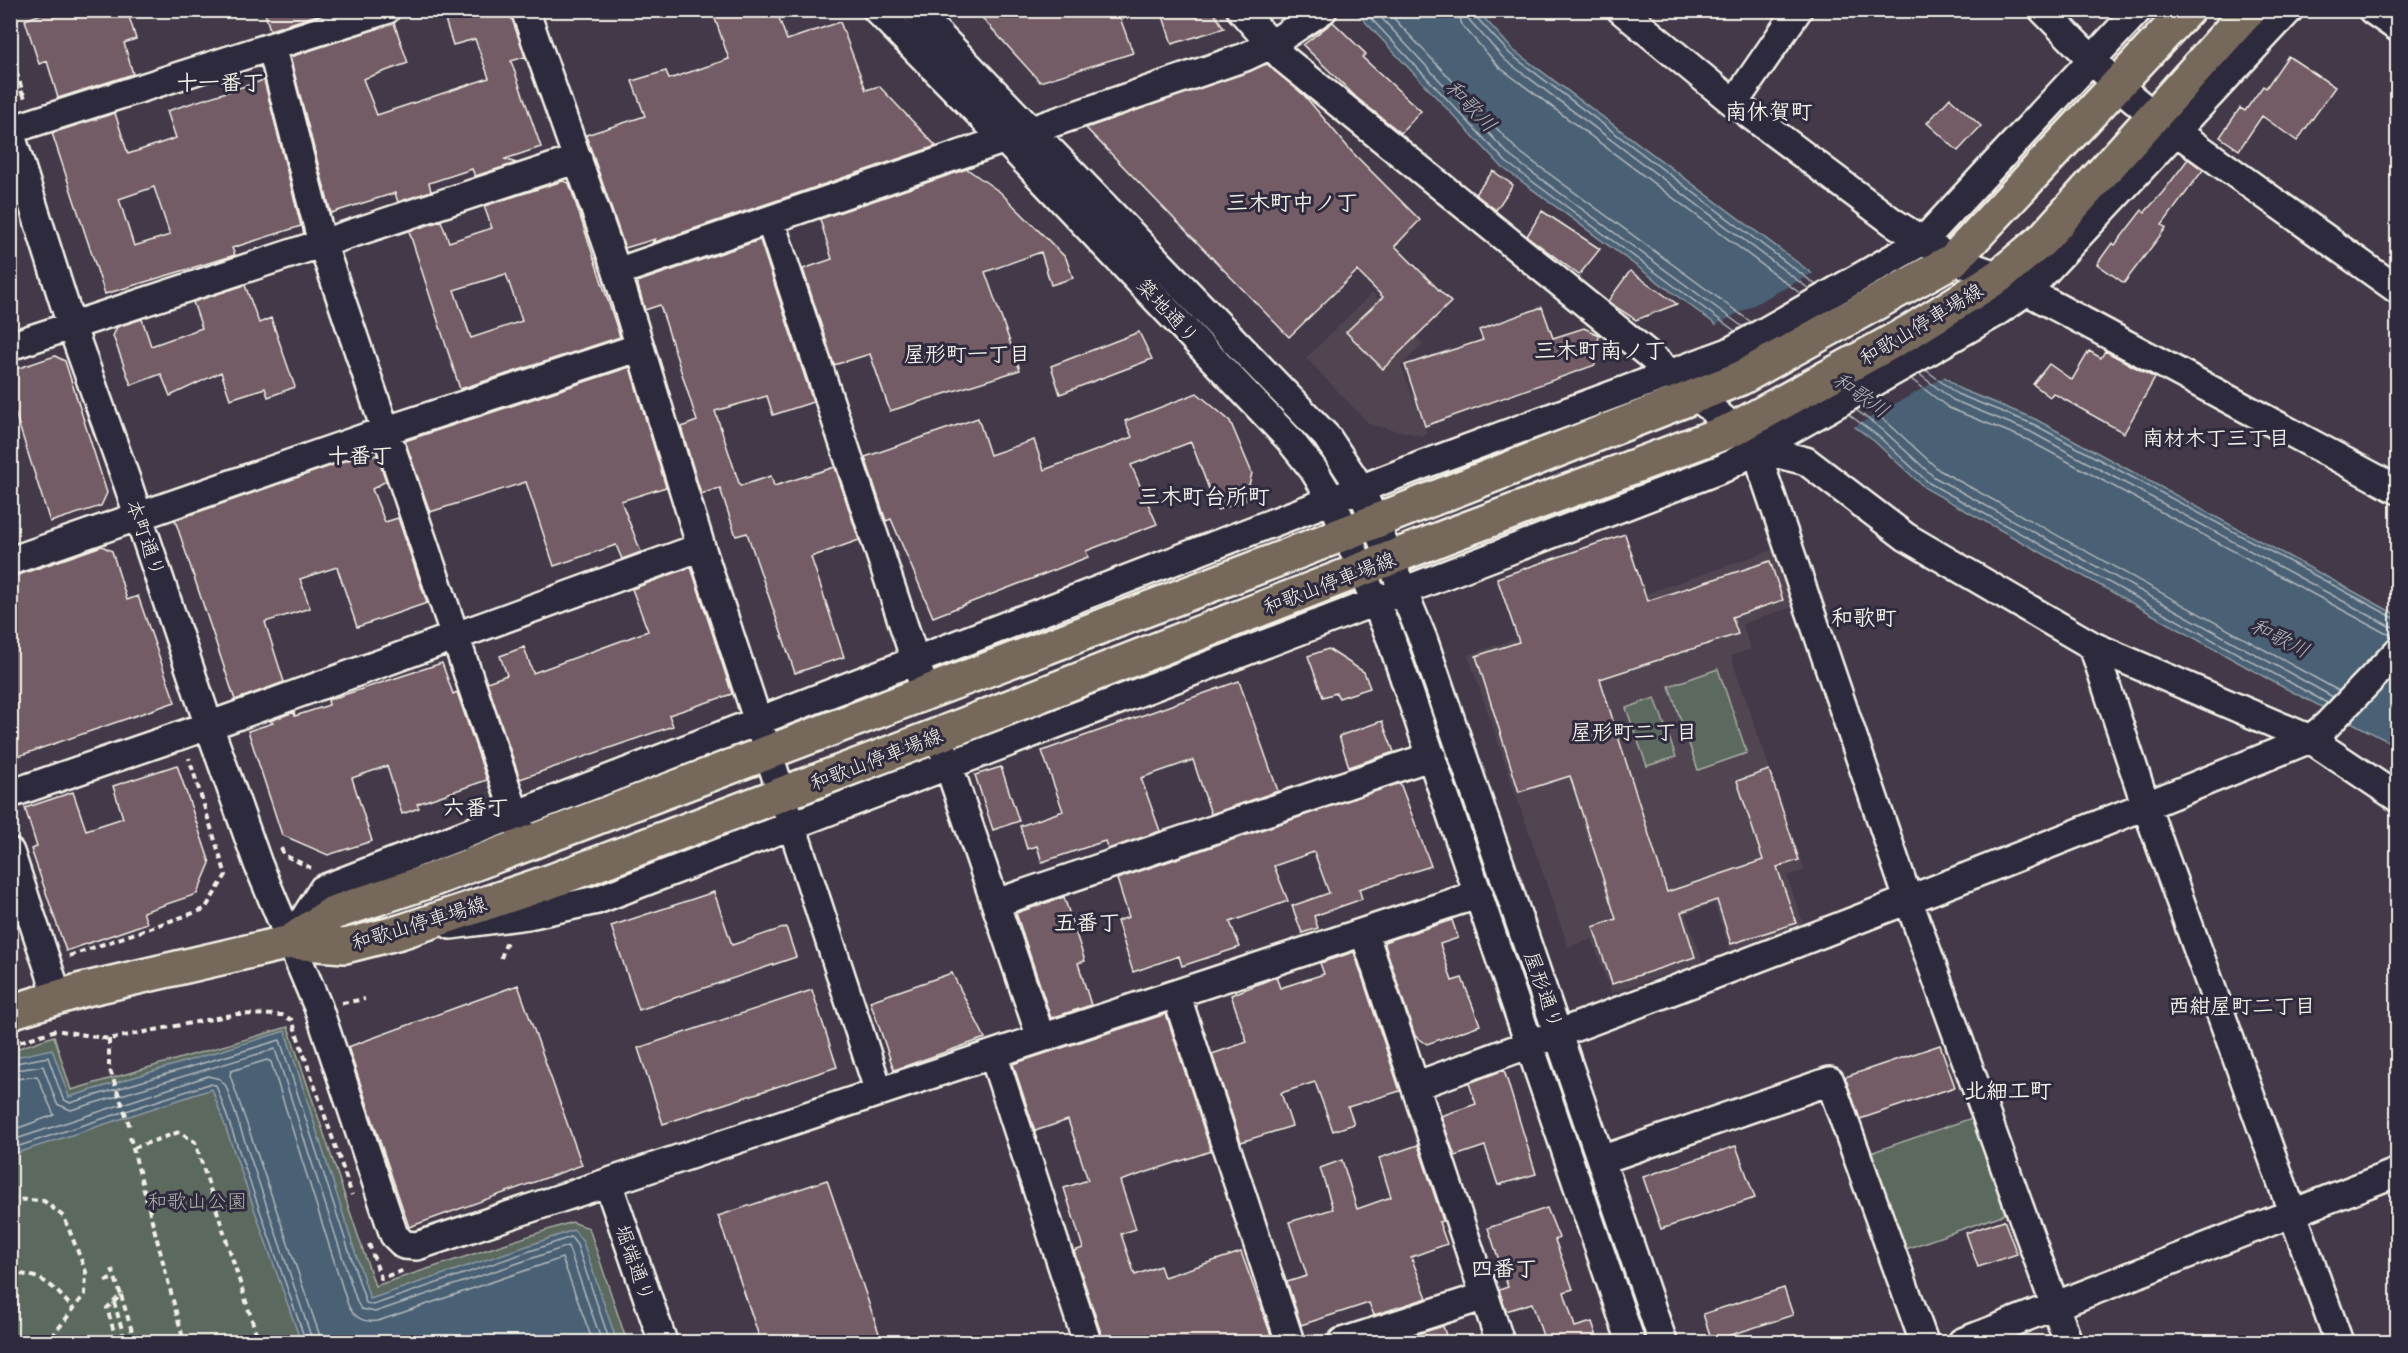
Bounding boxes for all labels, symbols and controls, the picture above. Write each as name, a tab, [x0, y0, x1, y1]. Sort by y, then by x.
district label: 十一番丁	[176, 63, 264, 102]
water label: 和歌川	[1435, 70, 1507, 142]
district label: 南休賀町	[1725, 92, 1813, 131]
district label: 三木町中ノ丁	[1226, 183, 1358, 222]
street label: 築地通り	[1128, 270, 1208, 353]
street label: 和歌山停車場線	[1852, 273, 1990, 375]
district label: 三木町南ノ丁	[1534, 331, 1666, 370]
district label: 屋形町一丁目	[904, 335, 1030, 373]
water label: 和歌川	[1824, 361, 1898, 429]
district label: 南材木丁三丁目	[2143, 419, 2290, 457]
district label: 十番丁	[327, 436, 393, 475]
district label: 三木町台所町	[1138, 477, 1270, 516]
street label: 本町通り	[116, 495, 175, 582]
street label: 和歌山停車場線	[1258, 542, 1401, 625]
district label: 和歌町	[1831, 598, 1897, 637]
water label: 和歌川	[2243, 607, 2317, 669]
district label: 屋形町二丁目	[1571, 713, 1697, 751]
street label: 和歌山停車場線	[805, 718, 948, 801]
district label: 六番丁	[443, 788, 509, 827]
street label: 和歌山停車場線	[347, 886, 491, 961]
district label: 五番丁	[1054, 903, 1120, 942]
street label: 屋形通り	[1514, 947, 1573, 1034]
district label: 西紺屋町二丁目	[2169, 987, 2316, 1025]
district label: 北細工町	[1964, 1071, 2052, 1110]
park label: 和歌山公園	[147, 1184, 247, 1219]
street label: 堀端通り	[605, 1220, 664, 1307]
district label: 四番丁	[1471, 1249, 1537, 1288]

